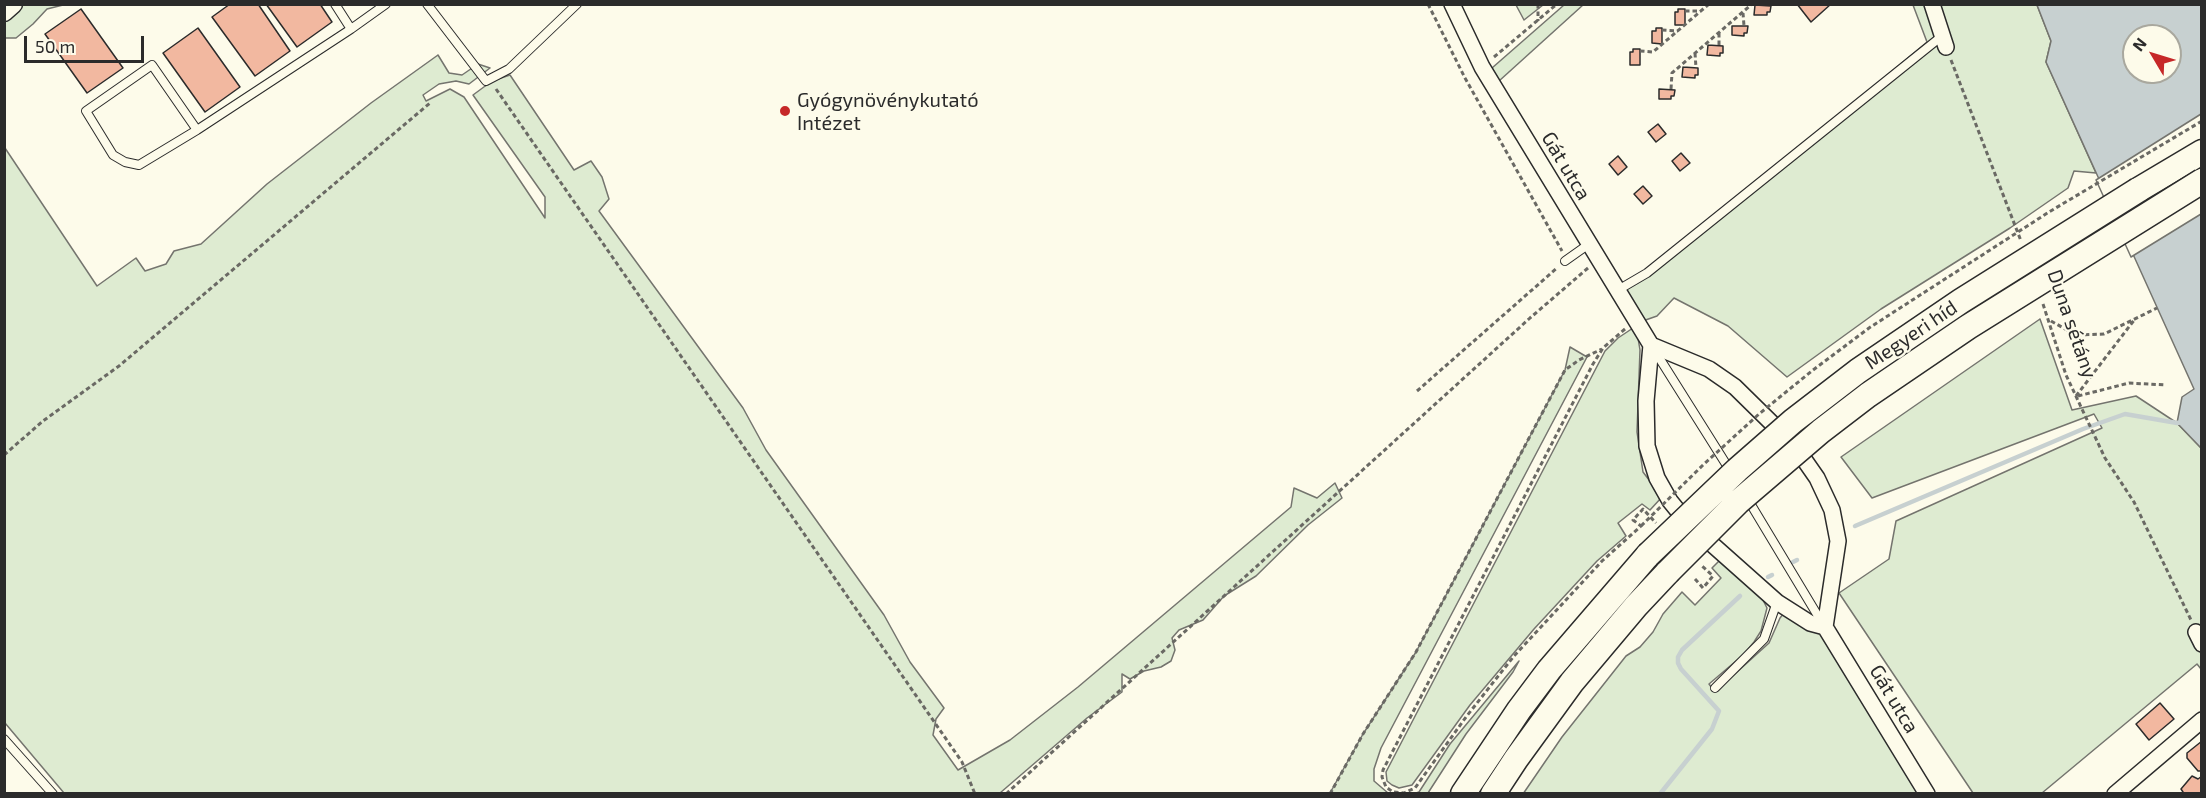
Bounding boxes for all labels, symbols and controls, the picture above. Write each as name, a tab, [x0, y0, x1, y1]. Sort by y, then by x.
scale bar	[27, 24, 147, 62]
north arrow	[2122, 24, 2182, 84]
text: N	[2128, 33, 2150, 54]
text: 50 m	[35, 35, 75, 57]
place label: Gyógynövénykutató Intézet	[797, 88, 979, 135]
marker: Gyógynövénykutató Intézet	[778, 104, 792, 118]
street label: Gát utca	[1536, 128, 1596, 204]
street label: Duna sétány	[2042, 266, 2102, 382]
street label: Megyeri híd	[1860, 295, 1962, 375]
street label: Gát utca	[1864, 661, 1924, 737]

